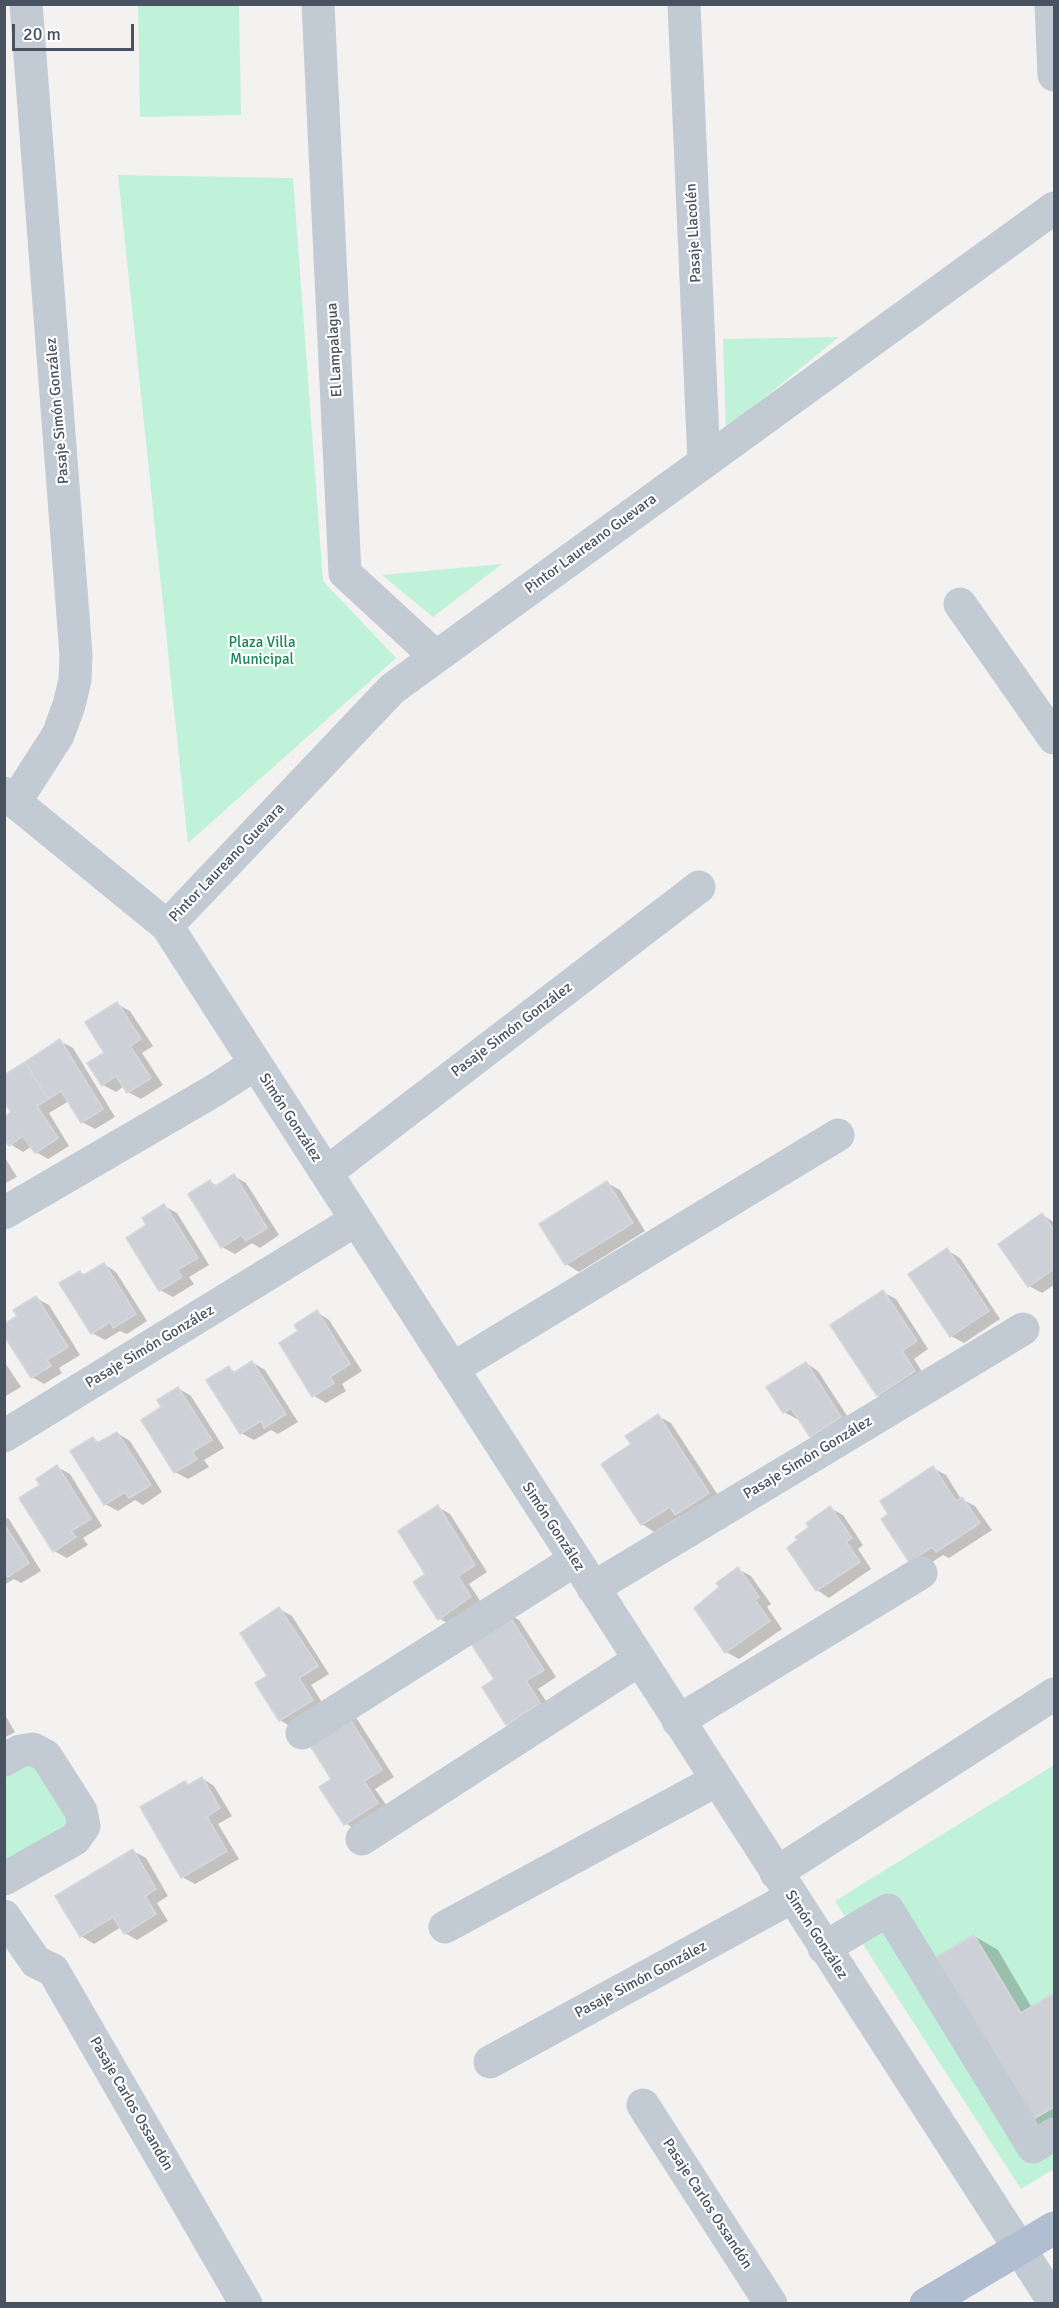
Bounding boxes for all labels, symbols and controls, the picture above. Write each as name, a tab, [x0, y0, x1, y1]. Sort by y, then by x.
scale bar	[15, 12, 136, 50]
text: 20 m	[23, 23, 61, 45]
street label: Pasaje Llacolén	[682, 183, 706, 283]
street label: El Lampalagua	[324, 302, 346, 398]
street label: Pasaje Simón González	[43, 337, 73, 485]
street label: Pintor Laureano Guevara	[522, 490, 660, 598]
park label: Plaza Villa Municipal	[228, 634, 296, 669]
street label: Pintor Laureano Guevara	[166, 800, 288, 926]
street label: Pasaje Simón González	[448, 979, 576, 1081]
street label: Simón González	[255, 1070, 325, 1166]
street label: Pasaje Simón González	[82, 1301, 218, 1393]
street label: Pasaje Simón González	[740, 1412, 876, 1504]
street label: Simón González	[518, 1479, 588, 1575]
street label: Simón González	[781, 1887, 851, 1983]
street label: Pasaje Simón González	[572, 1938, 710, 2022]
street label: Pasaje Carlos Ossandón	[85, 2034, 177, 2174]
street label: Pasaje Carlos Ossandón	[658, 2135, 756, 2273]

